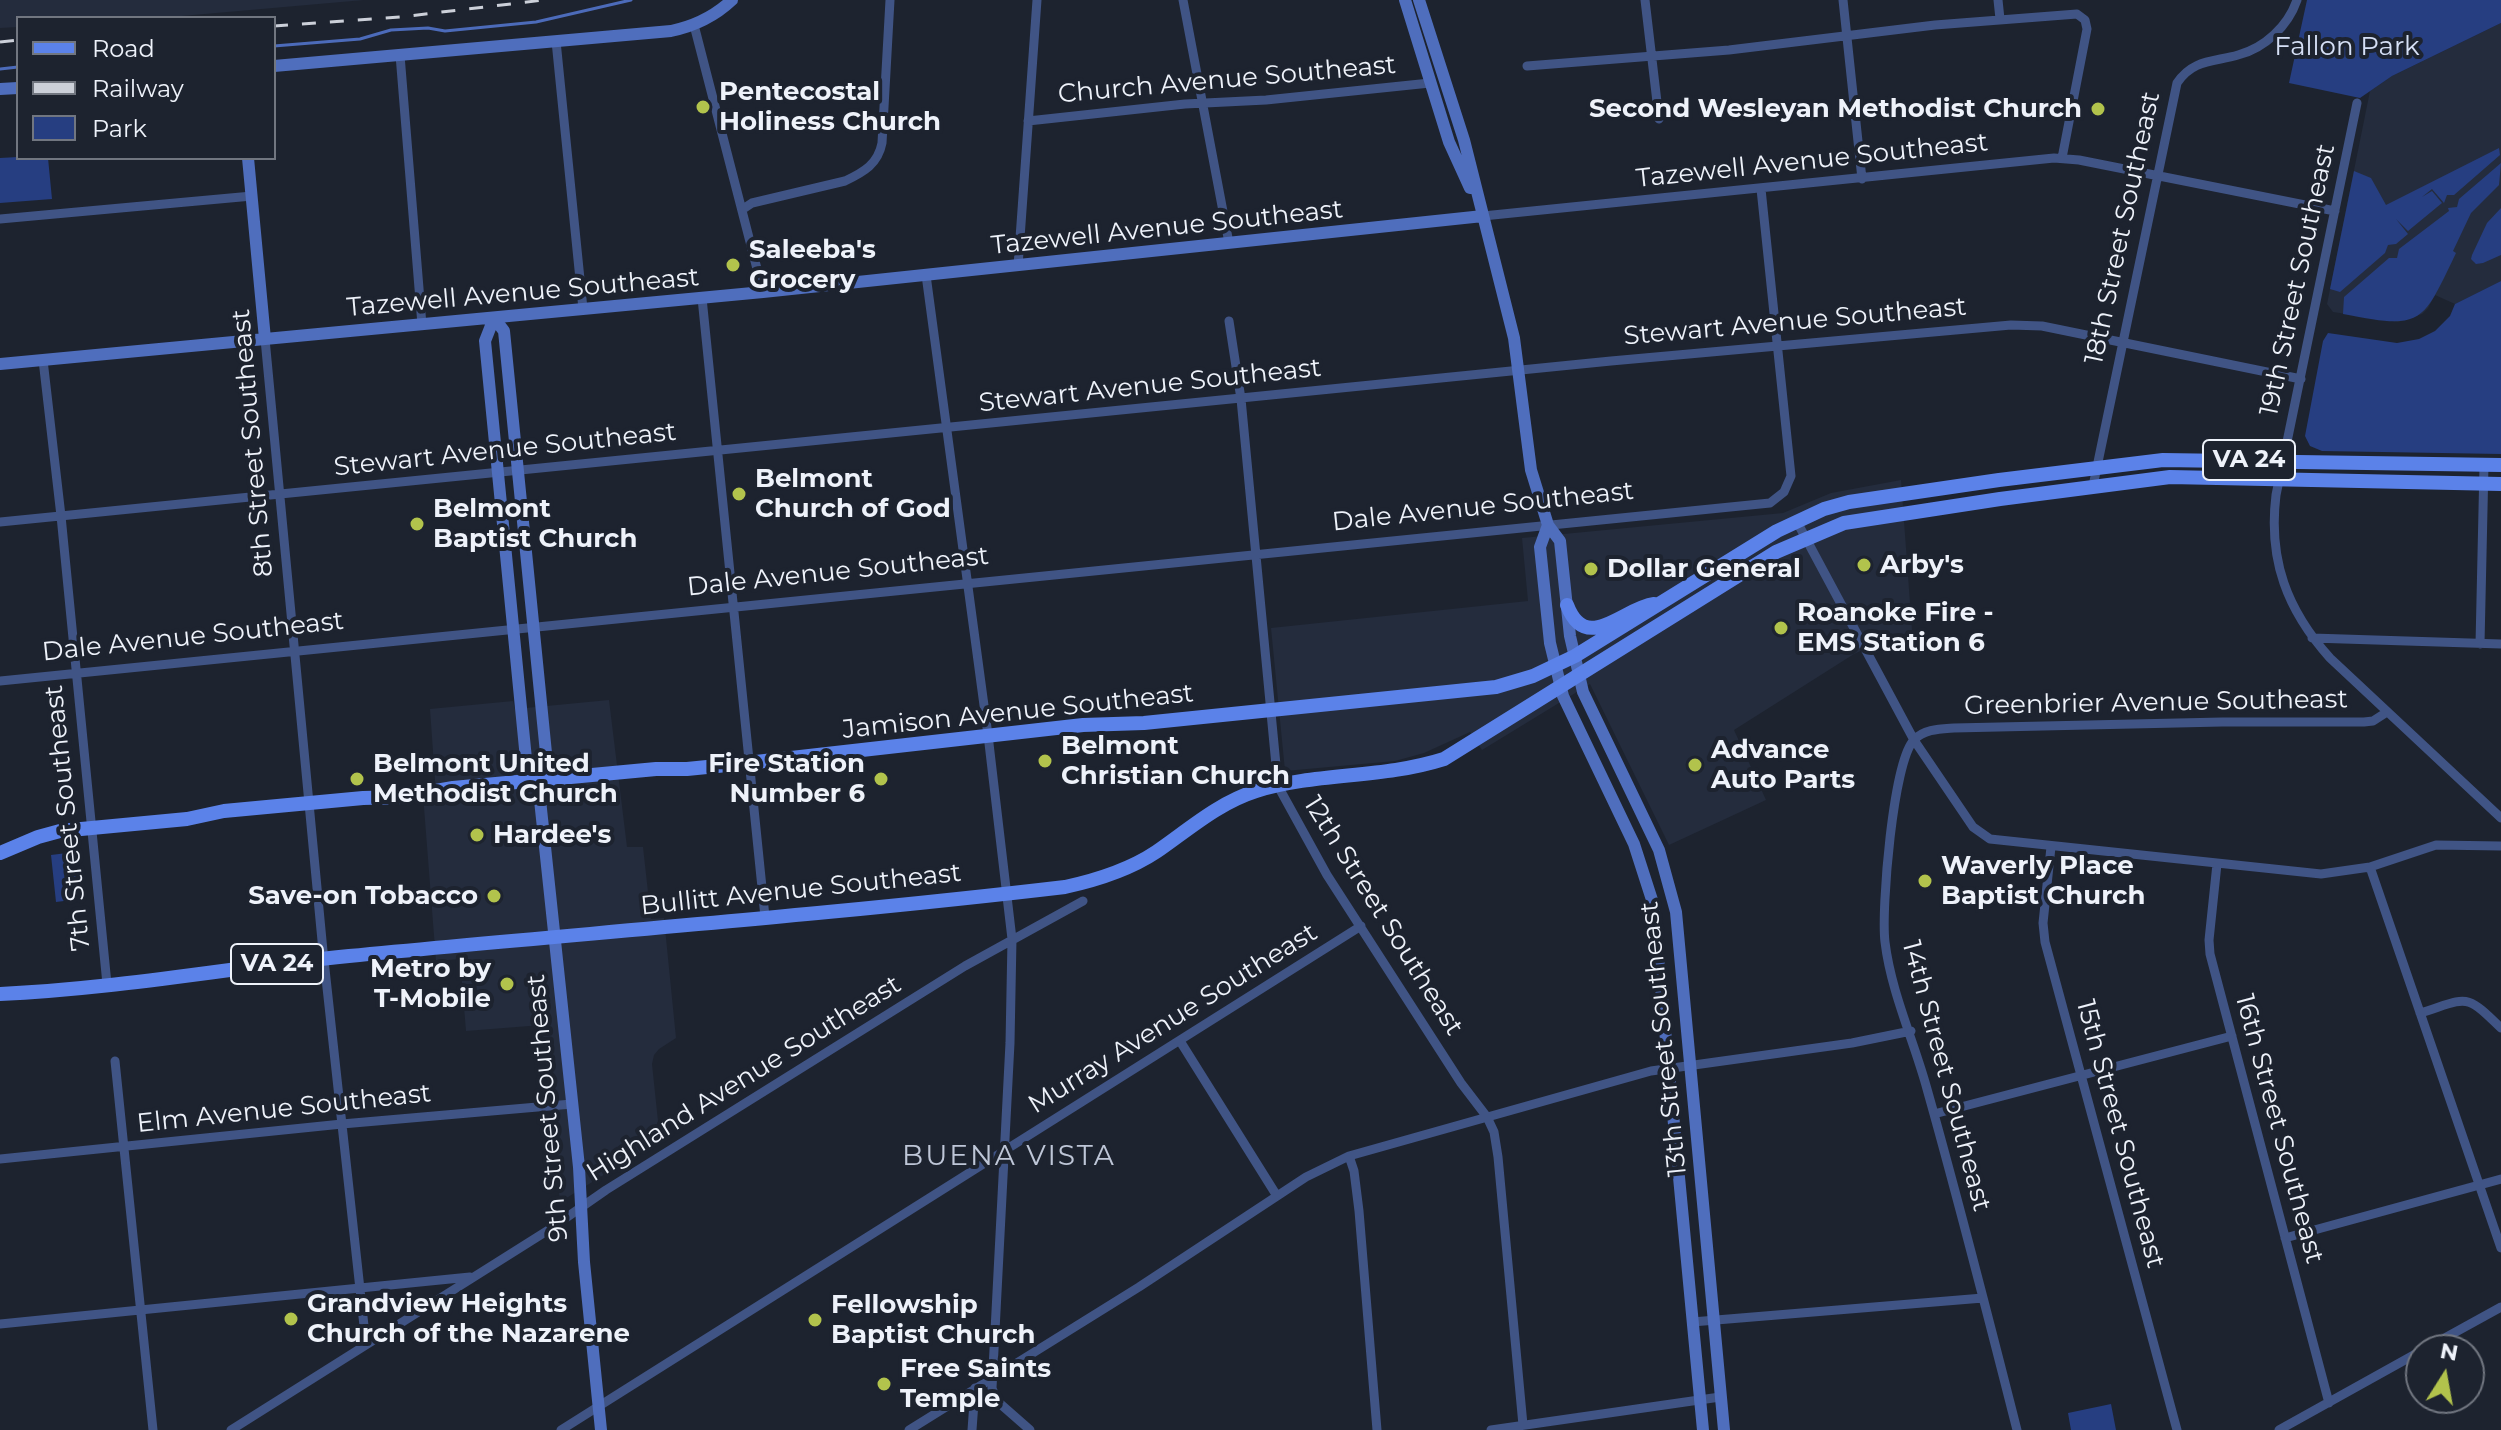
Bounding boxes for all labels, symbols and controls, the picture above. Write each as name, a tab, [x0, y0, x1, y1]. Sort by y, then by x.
legend	[16, 16, 276, 160]
park label: Fallon Park	[2274, 31, 2420, 63]
text: Road	[92, 34, 155, 63]
street label: Church Avenue Southeast	[1057, 50, 1397, 110]
text: Railway	[92, 74, 184, 103]
place label: Pentecostal Holiness Church	[719, 76, 941, 138]
street label: 18th Street Southeast	[2079, 89, 2167, 367]
place label: Second Wesleyan Methodist Church	[1589, 93, 2082, 125]
marker: Pentecostal Holiness Church	[694, 98, 712, 116]
marker: Second Wesleyan Methodist Church	[2089, 100, 2107, 118]
text: Park	[92, 114, 147, 143]
street label: Tazewell Avenue Southeast	[1634, 127, 1990, 195]
street label: 19th Street Southeast	[2254, 141, 2342, 419]
street label: Tazewell Avenue Southeast	[989, 194, 1345, 262]
place label: Saleeba's Grocery	[749, 234, 876, 296]
marker: Saleeba's Grocery	[724, 256, 742, 274]
street label: Tazewell Avenue Southeast	[345, 262, 701, 324]
street label: Stewart Avenue Southeast	[1622, 291, 1968, 353]
street label: 8th Street Southeast	[226, 308, 280, 578]
street label: Stewart Avenue Southeast	[977, 353, 1323, 419]
street label: Stewart Avenue Southeast	[332, 417, 678, 483]
road number: VA 24	[2203, 440, 2295, 480]
place label: Belmont Church of God	[755, 463, 951, 524]
street label: Dale Avenue Southeast	[1331, 476, 1635, 538]
marker: Belmont Church of God	[730, 485, 748, 503]
place label: Belmont Baptist Church	[433, 493, 637, 554]
marker: Belmont Baptist Church	[408, 515, 426, 533]
street label: Dale Avenue Southeast	[686, 541, 990, 603]
place label: Arby's	[1880, 549, 1964, 581]
place label: Dollar General	[1607, 553, 1801, 585]
marker: Arby's	[1855, 556, 1873, 574]
marker: Dollar General	[1582, 560, 1600, 578]
place label: Roanoke Fire - EMS Station 6	[1797, 597, 1993, 658]
street label: Dale Avenue Southeast	[41, 606, 345, 668]
marker: Roanoke Fire - EMS Station 6	[1772, 619, 1790, 637]
street label: Jamison Avenue Southeast	[841, 678, 1195, 746]
street label: 7th Street Southeast	[39, 684, 97, 952]
street label: Greenbrier Avenue Southeast	[1964, 684, 2348, 722]
place label: Belmont Christian Church	[1061, 730, 1290, 792]
place label: Advance Auto Parts	[1711, 734, 1855, 796]
place label: Belmont United Methodist Church	[373, 748, 618, 810]
place label: Fire Station Number 6	[708, 748, 865, 810]
marker: Belmont Christian Church	[1036, 752, 1054, 770]
marker: Advance Auto Parts	[1686, 756, 1704, 774]
marker: Belmont United Methodist Church	[348, 770, 366, 788]
marker: Fire Station Number 6	[872, 770, 890, 788]
street label: 12th Street Southeast	[1297, 791, 1469, 1041]
place label: Hardee's	[493, 819, 611, 851]
marker: Hardee's	[468, 826, 486, 844]
place label: Waverly Place Baptist Church	[1941, 850, 2145, 912]
street label: Bullitt Avenue Southeast	[639, 858, 963, 922]
marker: Waverly Place Baptist Church	[1916, 872, 1934, 890]
place label: Save-on Tobacco	[248, 880, 478, 912]
marker: Save-on Tobacco	[485, 887, 503, 905]
street label: 13th Street Southeast	[1634, 900, 1694, 1178]
street label: Murray Avenue Southeast	[1023, 917, 1323, 1121]
street label: 14th Street Southeast	[1895, 937, 1997, 1215]
road number: VA 24	[231, 944, 323, 984]
place label: Metro by T-Mobile	[370, 953, 491, 1014]
street label: Highland Avenue Southeast	[581, 969, 907, 1189]
street label: 9th Street Southeast	[521, 973, 575, 1243]
marker: Metro by T-Mobile	[498, 975, 516, 993]
street label: 16th Street Southeast	[2228, 991, 2330, 1267]
street label: 15th Street Southeast	[2069, 997, 2171, 1271]
street label: Elm Avenue Southeast	[135, 1078, 433, 1140]
district label: BUENA VISTA	[902, 1140, 1116, 1174]
place label: Grandview Heights Church of the Nazarene	[307, 1288, 630, 1350]
place label: Fellowship Baptist Church	[831, 1289, 1035, 1350]
marker: Grandview Heights Church of the Nazarene	[282, 1310, 300, 1328]
marker: Fellowship Baptist Church	[806, 1311, 824, 1329]
north arrow	[2405, 1334, 2485, 1414]
text: N	[2438, 1337, 2461, 1367]
place label: Free Saints Temple	[900, 1353, 1051, 1414]
marker: Free Saints Temple	[875, 1375, 893, 1393]

